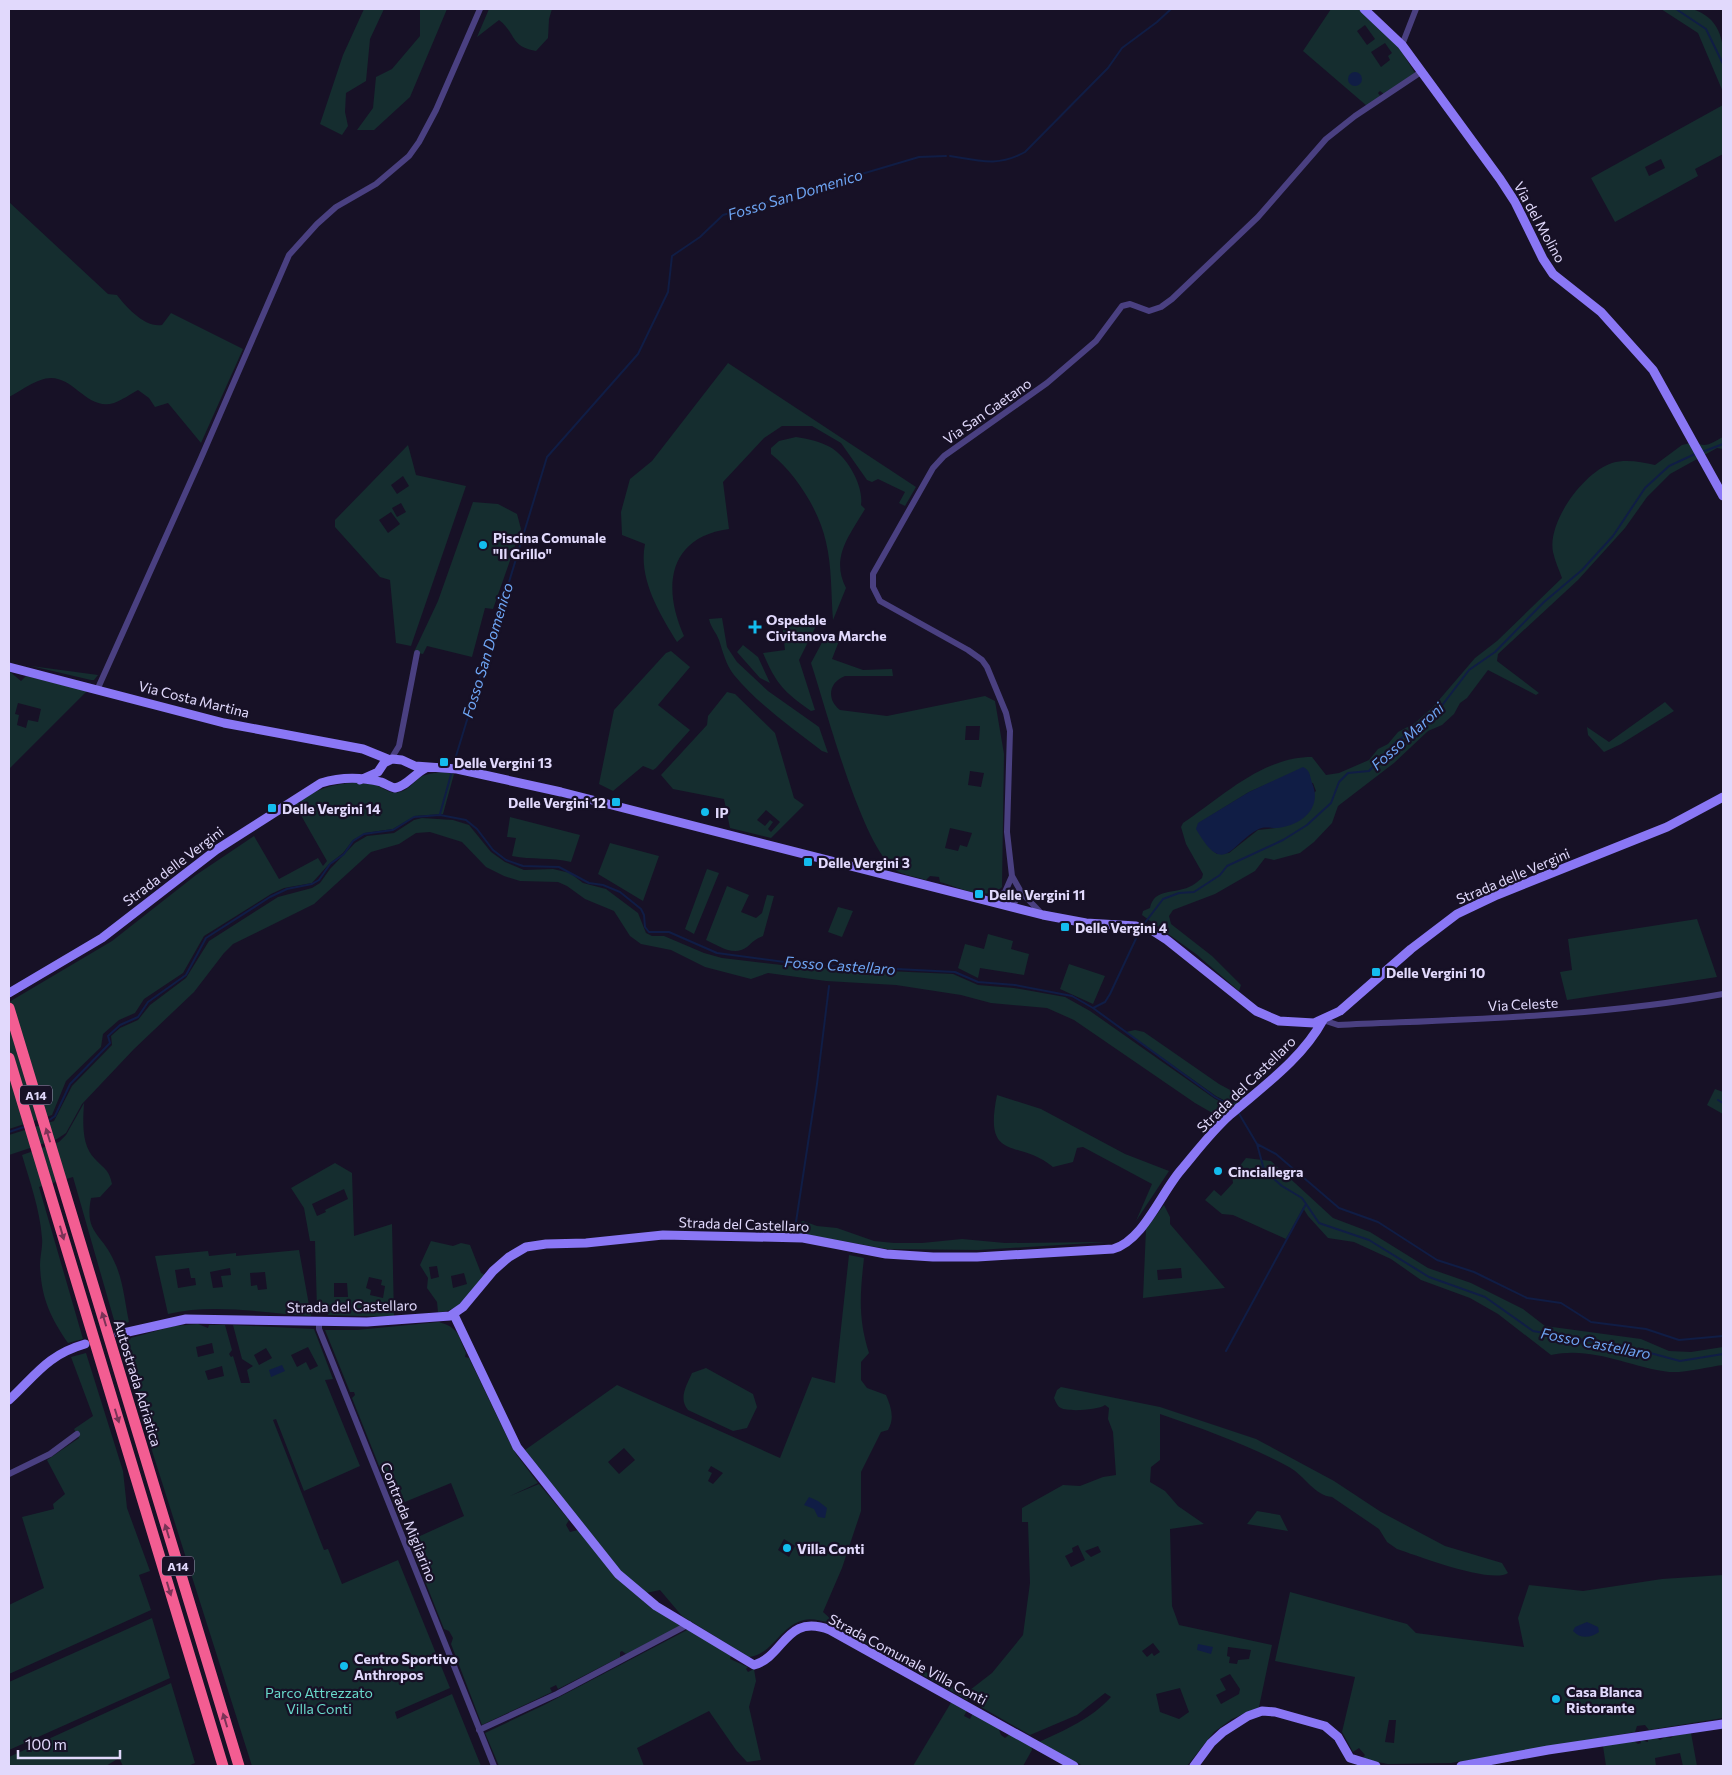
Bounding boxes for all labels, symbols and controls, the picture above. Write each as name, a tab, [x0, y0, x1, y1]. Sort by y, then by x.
water label: Fosso San Domenico	[725, 165, 865, 223]
street label: Via del Molino	[1511, 178, 1569, 266]
street label: Via San Gaetano	[940, 374, 1034, 448]
place label: Piscina Comunale "Il Grillo"	[493, 529, 606, 562]
marker: Piscina Comunale "Il Grillo"	[477, 539, 489, 551]
water label: Fosso San Domenico	[458, 580, 516, 720]
place label: Ospedale Civitanova Marche	[766, 611, 887, 644]
marker: Ospedale Civitanova Marche	[748, 620, 762, 634]
street label: Via Costa Martina	[137, 677, 251, 721]
water label: Fosso Maroni	[1367, 698, 1448, 773]
place label: Delle Vergini 13	[454, 754, 552, 771]
marker: Delle Vergini 13	[438, 756, 450, 768]
place label: Delle Vergini 12	[508, 794, 606, 811]
marker: Delle Vergini 12	[610, 796, 622, 808]
place label: Delle Vergini 14	[282, 800, 381, 817]
marker: Delle Vergini 14	[266, 802, 278, 814]
place label: IP	[715, 804, 729, 821]
marker: IP	[699, 806, 711, 818]
street label: Strada delle Vergini	[119, 823, 227, 909]
street label: Strada delle Vergini	[1454, 844, 1572, 908]
place label: Delle Vergini 3	[818, 854, 910, 871]
marker: Delle Vergini 3	[802, 856, 814, 868]
place label: Delle Vergini 11	[989, 886, 1085, 903]
marker: Delle Vergini 11	[973, 888, 985, 900]
place label: Delle Vergini 4	[1075, 919, 1168, 936]
marker: Delle Vergini 4	[1059, 921, 1071, 933]
water label: Fosso Castellaro	[784, 952, 896, 978]
place label: Delle Vergini 10	[1386, 964, 1485, 981]
marker: Delle Vergini 10	[1370, 966, 1382, 978]
street label: Via Celeste	[1487, 994, 1559, 1014]
street label: Strada del Castellaro	[1193, 1032, 1299, 1136]
road number: A14	[20, 1086, 52, 1104]
one-way arrow	[44, 1128, 52, 1143]
place label: Cinciallegra	[1228, 1163, 1303, 1180]
marker: Cinciallegra	[1212, 1165, 1224, 1177]
street label: Strada del Castellaro	[678, 1213, 810, 1235]
one-way arrow	[59, 1226, 67, 1241]
street label: Strada del Castellaro	[286, 1296, 418, 1316]
one-way arrow	[99, 1311, 107, 1326]
street label: Autostrada Adriatica	[111, 1318, 165, 1448]
water label: Fosso Castellaro	[1540, 1324, 1653, 1362]
one-way arrow	[114, 1409, 122, 1424]
street label: Contrada Migliarino	[377, 1460, 441, 1584]
one-way arrow	[163, 1523, 171, 1538]
place label: Villa Conti	[797, 1540, 864, 1557]
marker: Villa Conti	[781, 1542, 793, 1554]
road number: A14	[162, 1556, 194, 1575]
one-way arrow	[166, 1581, 173, 1596]
street label: Strada Comunale Villa Conti	[826, 1610, 990, 1708]
place label: Centro Sportivo Anthropos	[354, 1650, 458, 1683]
marker: Centro Sportivo Anthropos	[338, 1660, 350, 1672]
place label: Casa Blanca Ristorante	[1566, 1683, 1642, 1716]
park label: Parco Attrezzato Villa Conti	[265, 1684, 373, 1717]
marker: Casa Blanca Ristorante	[1550, 1693, 1562, 1705]
one-way arrow	[220, 1712, 228, 1727]
scale bar	[18, 1728, 120, 1760]
text: 100 m	[25, 1735, 67, 1753]

